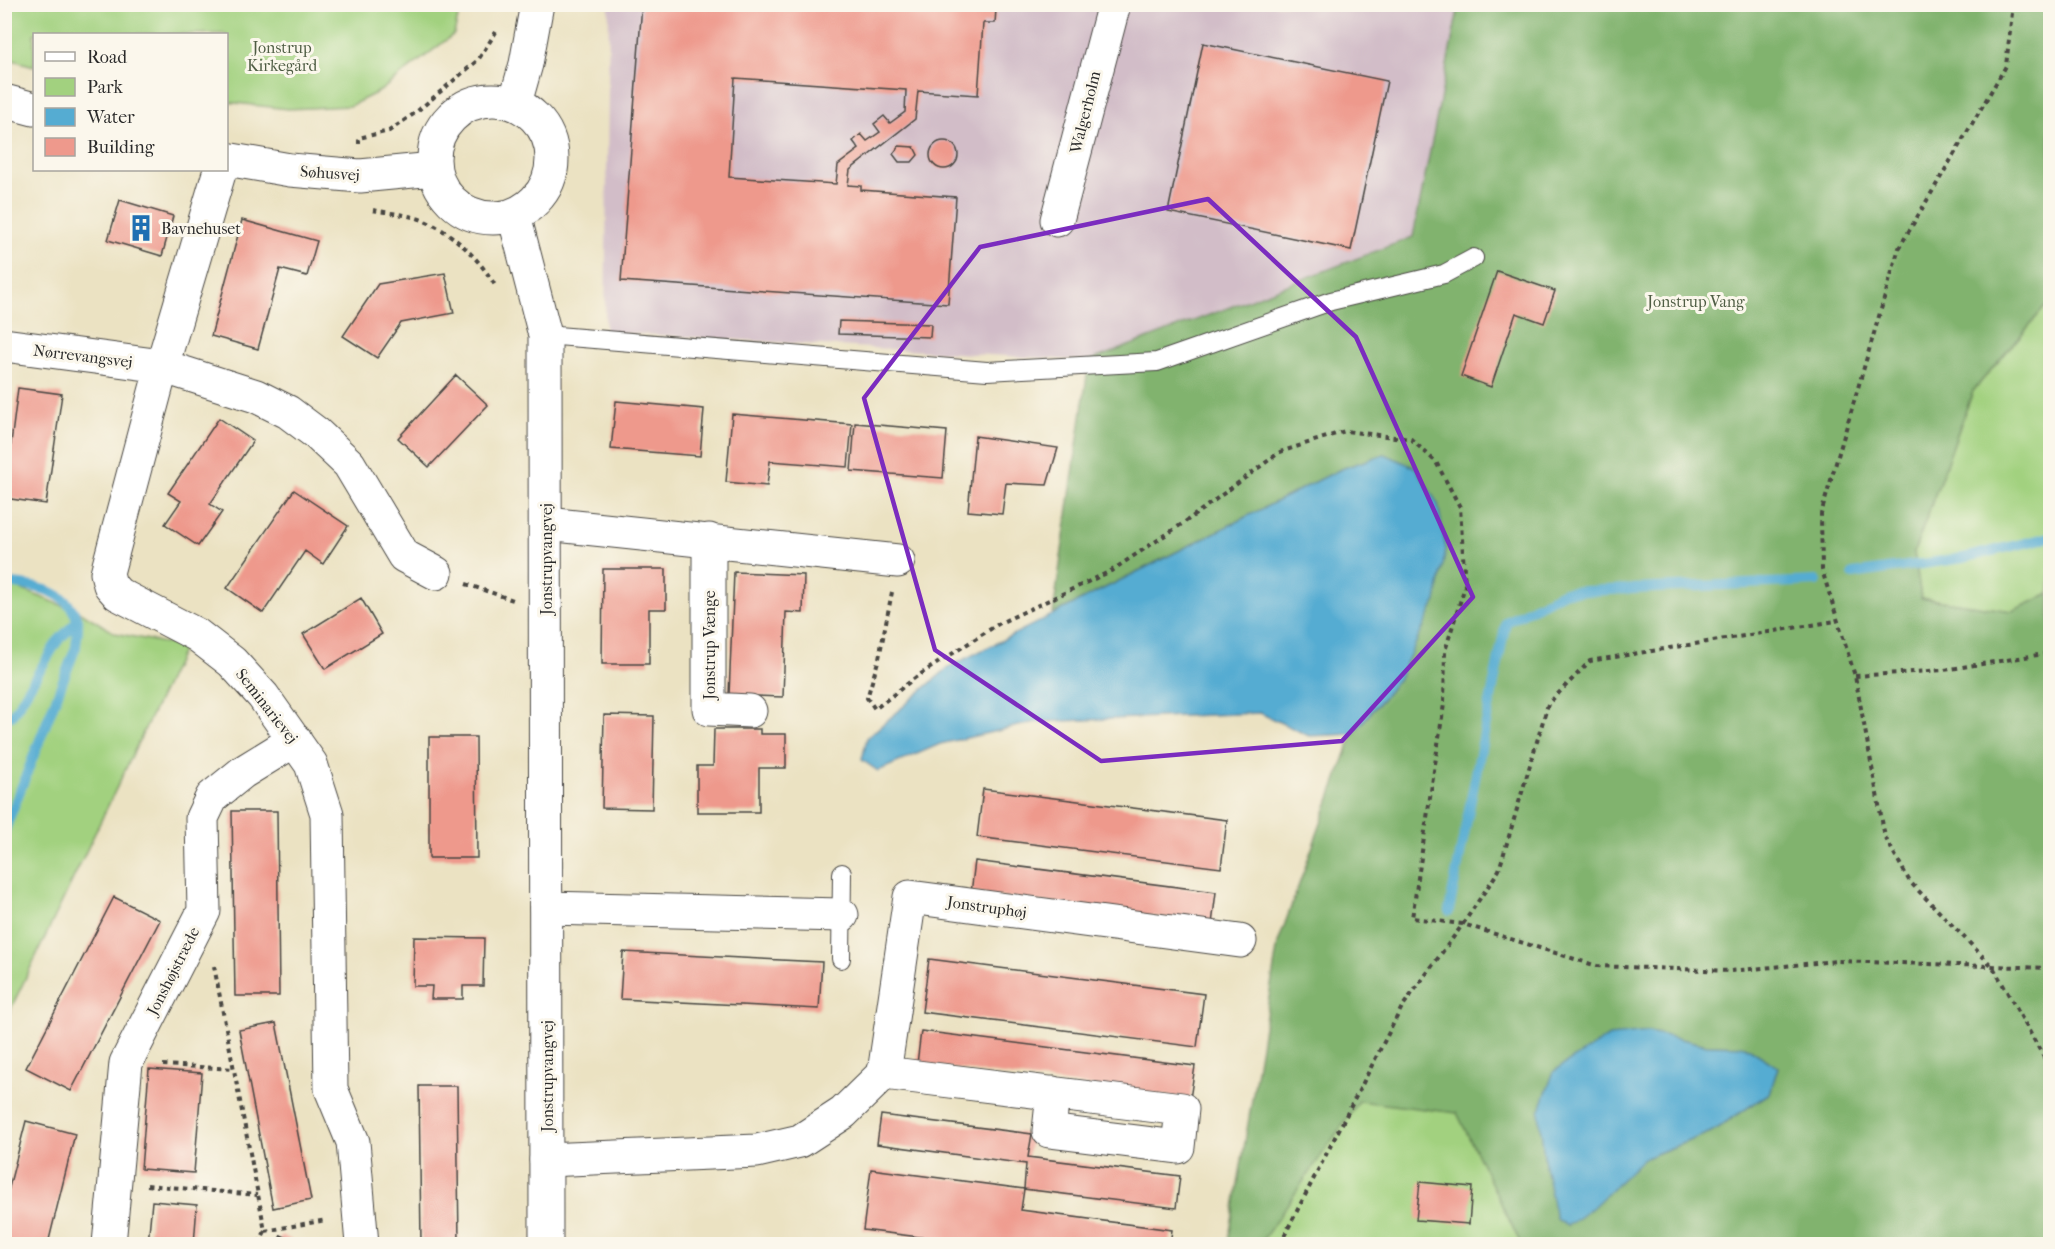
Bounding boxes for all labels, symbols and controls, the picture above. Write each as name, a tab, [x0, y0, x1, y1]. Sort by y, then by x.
legend	[33, 33, 228, 171]
park label: Jonstrup Kirkegård	[247, 38, 317, 75]
text: Road	[87, 47, 127, 68]
street label: Walgerholm	[1065, 68, 1105, 156]
text: Park	[87, 77, 124, 98]
text: Water	[86, 107, 135, 128]
text: Building	[87, 137, 155, 158]
street label: Søhusvej	[300, 161, 360, 185]
building icon: Bavnehuset	[126, 213, 156, 243]
place label: Bavnehuset	[161, 219, 241, 238]
park label: Jonstrup Vang	[1645, 292, 1745, 311]
street label: Nørrevangsvej	[32, 340, 134, 372]
street label: Jonstrupvangvej	[537, 503, 556, 617]
street label: Jonstrup Vænge	[700, 590, 719, 702]
street label: Seminarievej	[232, 665, 302, 747]
street label: Jonstruphøj	[944, 892, 1028, 922]
street label: Jonshøjstræde	[142, 924, 203, 1020]
street label: Jonstrupvangvej	[538, 1020, 557, 1134]

